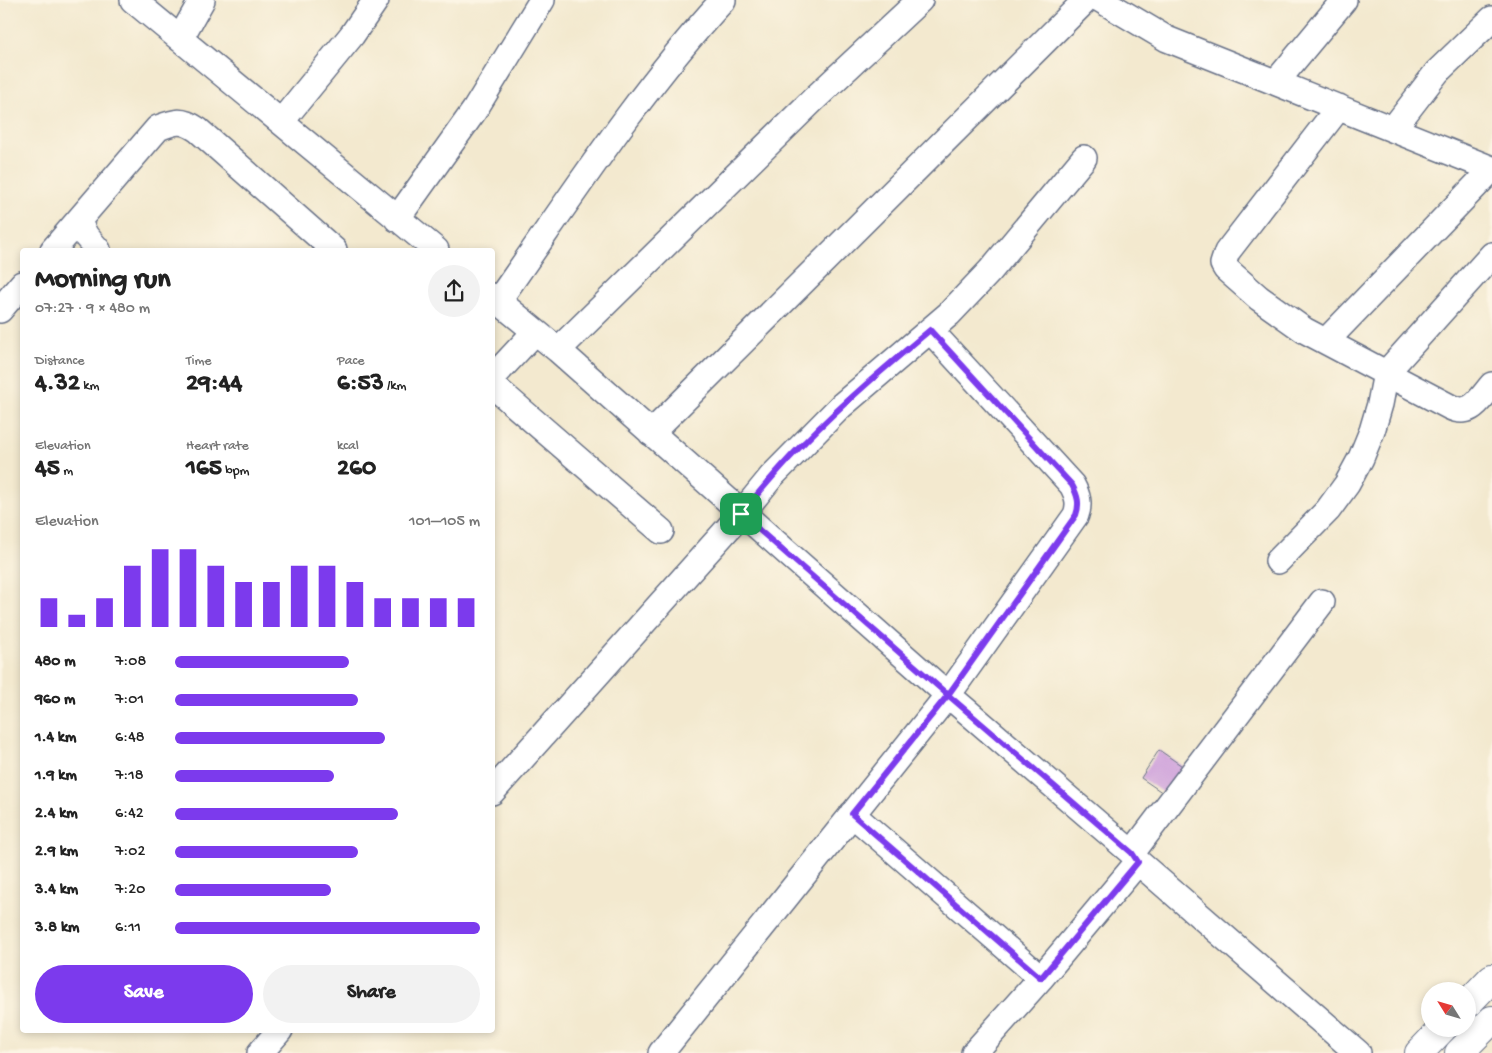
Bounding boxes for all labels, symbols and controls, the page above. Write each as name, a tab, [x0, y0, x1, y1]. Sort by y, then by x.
text: Morning run	[35, 264, 170, 297]
button: share	[428, 265, 480, 317]
text: 07:27 · 9 × 480 m	[35, 300, 150, 319]
text: Distance	[35, 353, 84, 370]
text: Time	[186, 353, 212, 370]
text: Pace	[337, 353, 364, 370]
text: 4.32	[35, 370, 80, 399]
text: 29:44	[186, 370, 242, 399]
text: 6:53	[337, 370, 384, 399]
text: km	[80, 378, 99, 395]
text: /km	[384, 378, 407, 395]
text: Elevation	[35, 438, 91, 455]
text: Heart rate	[186, 438, 249, 455]
text: kcal	[337, 438, 359, 455]
text: 45	[35, 455, 60, 484]
text: 165	[186, 455, 222, 484]
text: 260	[337, 455, 376, 484]
text: m	[60, 463, 73, 480]
text: bpm	[222, 463, 249, 480]
pin	[720, 493, 762, 535]
icon: arrive	[727, 500, 755, 528]
text: Elevation	[35, 513, 99, 532]
text: 101–105 m	[409, 513, 480, 532]
text: 480 m	[35, 653, 76, 672]
text: 7:08	[115, 653, 146, 672]
text: 960 m	[35, 691, 75, 710]
text: 7:01	[115, 691, 144, 710]
text: 1.4 km	[35, 729, 76, 748]
text: 6:48	[115, 729, 144, 748]
text: 1.9 km	[35, 767, 77, 786]
text: 7:18	[115, 767, 144, 786]
text: 2.4 km	[35, 805, 78, 824]
text: 6:42	[115, 805, 144, 824]
text: 2.9 km	[35, 843, 78, 862]
text: 7:02	[115, 843, 145, 862]
text: 3.4 km	[35, 881, 78, 900]
text: 7:20	[115, 881, 145, 900]
text: 3.8 km	[35, 919, 79, 938]
text: 6:11	[115, 919, 141, 938]
button: Save	[35, 965, 253, 1023]
button: Share	[263, 965, 480, 1023]
north arrow	[1421, 982, 1476, 1038]
map controls	[1421, 982, 1476, 1037]

